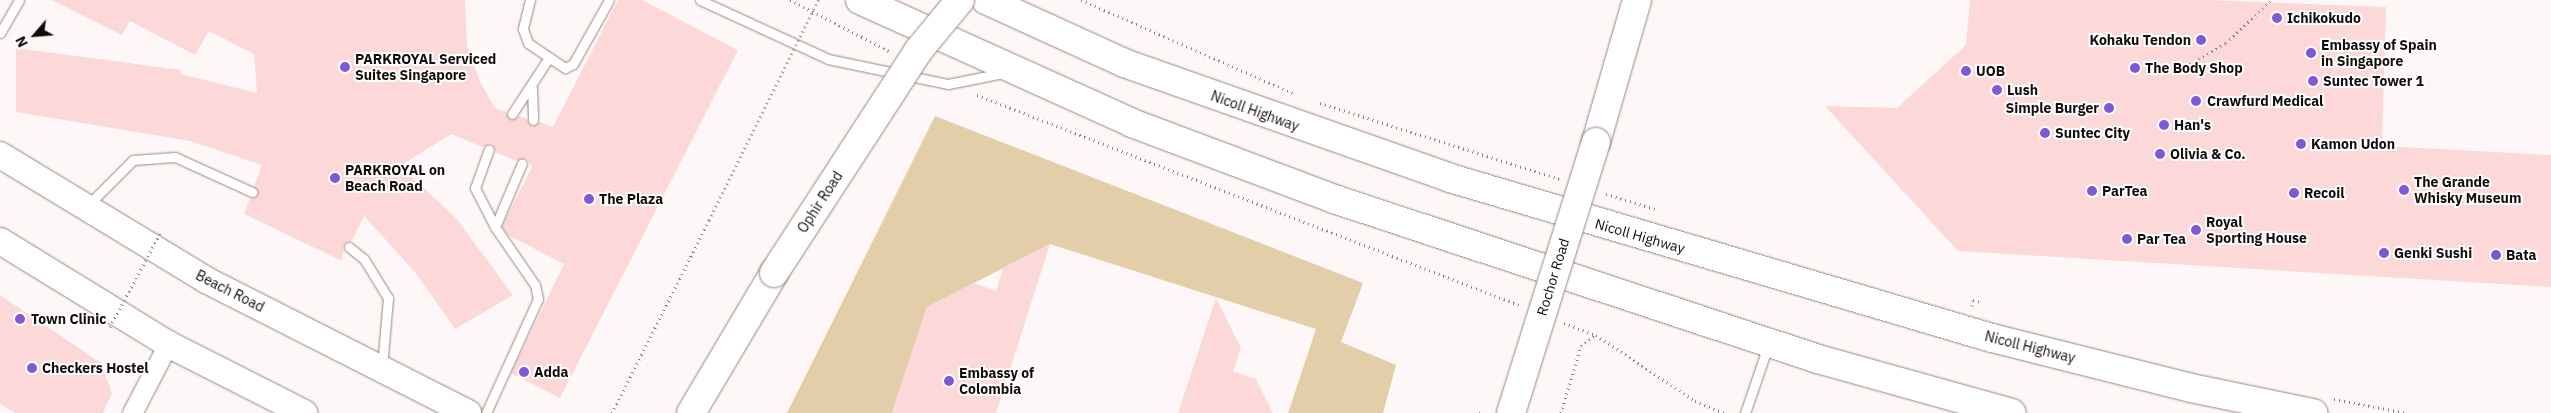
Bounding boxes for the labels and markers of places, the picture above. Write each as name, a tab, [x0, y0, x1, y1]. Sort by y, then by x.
place label: Ichikokudo	[2287, 10, 2361, 26]
marker: Ichikokudo	[2271, 12, 2283, 24]
place label: Kohaku Tendon	[2090, 32, 2191, 48]
marker: Kohaku Tendon	[2195, 34, 2207, 46]
place label: Embassy of Spain in Singapore	[2321, 37, 2437, 70]
marker: Embassy of Spain in Singapore	[2305, 47, 2317, 59]
place label: PARKROYAL Serviced Suites Singapore	[355, 51, 496, 84]
place label: The Body Shop	[2145, 60, 2243, 76]
marker: PARKROYAL Serviced Suites Singapore	[339, 61, 351, 73]
marker: The Body Shop	[2129, 62, 2141, 74]
place label: UOB	[1976, 63, 2005, 79]
marker: UOB	[1960, 65, 1972, 77]
place label: Suntec Tower 1	[2323, 73, 2424, 89]
marker: Suntec Tower 1	[2307, 75, 2319, 87]
place label: Lush	[2007, 82, 2038, 98]
marker: Lush	[1991, 84, 2003, 96]
place label: Crawfurd Medical	[2207, 93, 2323, 109]
marker: Crawfurd Medical	[2189, 94, 2203, 108]
place label: Simple Burger	[2006, 100, 2099, 116]
marker: Simple Burger	[2103, 102, 2115, 114]
place label: Han's	[2174, 117, 2211, 133]
marker: Han's	[2158, 119, 2170, 131]
place label: Suntec City	[2055, 125, 2130, 141]
marker: Suntec City	[2039, 127, 2051, 139]
place label: Kamon Udon	[2311, 136, 2395, 152]
marker: Kamon Udon	[2295, 138, 2307, 150]
place label: Olivia & Co.	[2170, 146, 2246, 162]
marker: Olivia & Co.	[2154, 148, 2166, 160]
place label: PARKROYAL on Beach Road	[345, 162, 445, 194]
marker: PARKROYAL on Beach Road	[329, 172, 341, 184]
place label: The Grande Whisky Museum	[2414, 174, 2521, 206]
place label: ParTea	[2102, 183, 2148, 199]
marker: The Grande Whisky Museum	[2398, 184, 2410, 196]
marker: ParTea	[2086, 185, 2098, 197]
place label: Recoil	[2304, 185, 2344, 201]
marker: Recoil	[2288, 187, 2300, 199]
place label: The Plaza	[599, 191, 663, 207]
marker: The Plaza	[583, 193, 595, 205]
place label: Royal Sporting House	[2206, 214, 2307, 246]
marker: Royal Sporting House	[2190, 224, 2202, 236]
place label: Par Tea	[2137, 231, 2186, 247]
marker: Par Tea	[2121, 233, 2133, 245]
place label: Genki Sushi	[2394, 245, 2472, 261]
marker: Genki Sushi	[2378, 247, 2390, 259]
place label: Bata	[2506, 247, 2537, 263]
marker: Bata	[2490, 249, 2502, 261]
place label: Town Clinic	[31, 311, 106, 327]
marker: Town Clinic	[13, 312, 27, 326]
place label: Checkers Hostel	[42, 360, 149, 376]
marker: Checkers Hostel	[26, 362, 38, 374]
place label: Adda	[534, 364, 569, 380]
place label: Embassy of Colombia	[959, 365, 1034, 398]
marker: Adda	[518, 366, 530, 378]
marker: Embassy of Colombia	[943, 375, 955, 387]

